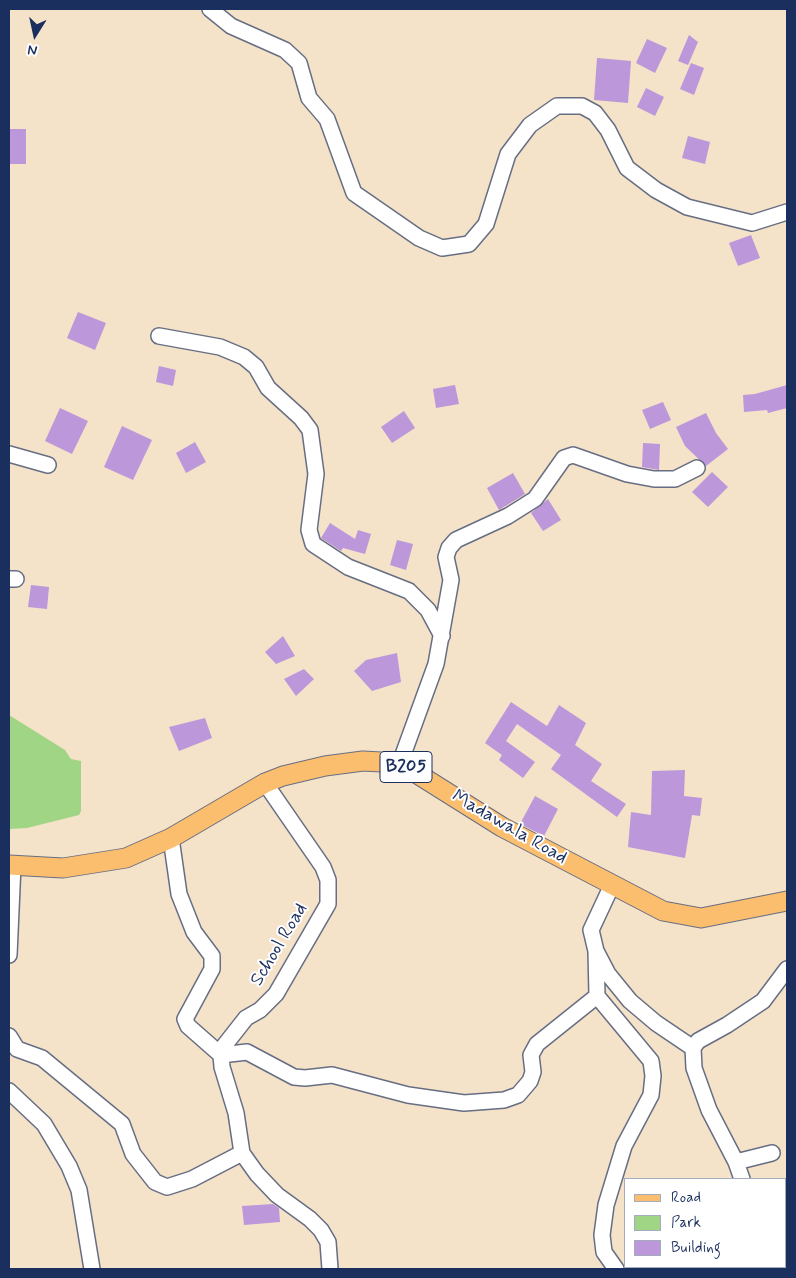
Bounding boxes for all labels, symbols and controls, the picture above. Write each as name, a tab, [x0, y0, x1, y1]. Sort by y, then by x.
north arrow	[10, 10, 60, 60]
text: N	[26, 40, 39, 59]
road number: B205	[380, 752, 432, 782]
street label: Madawala Road	[447, 786, 571, 870]
street label: School Road	[246, 900, 314, 990]
legend	[624, 1178, 786, 1268]
text: Road	[671, 1188, 701, 1208]
text: Park	[671, 1213, 701, 1233]
text: Building	[671, 1238, 721, 1258]

